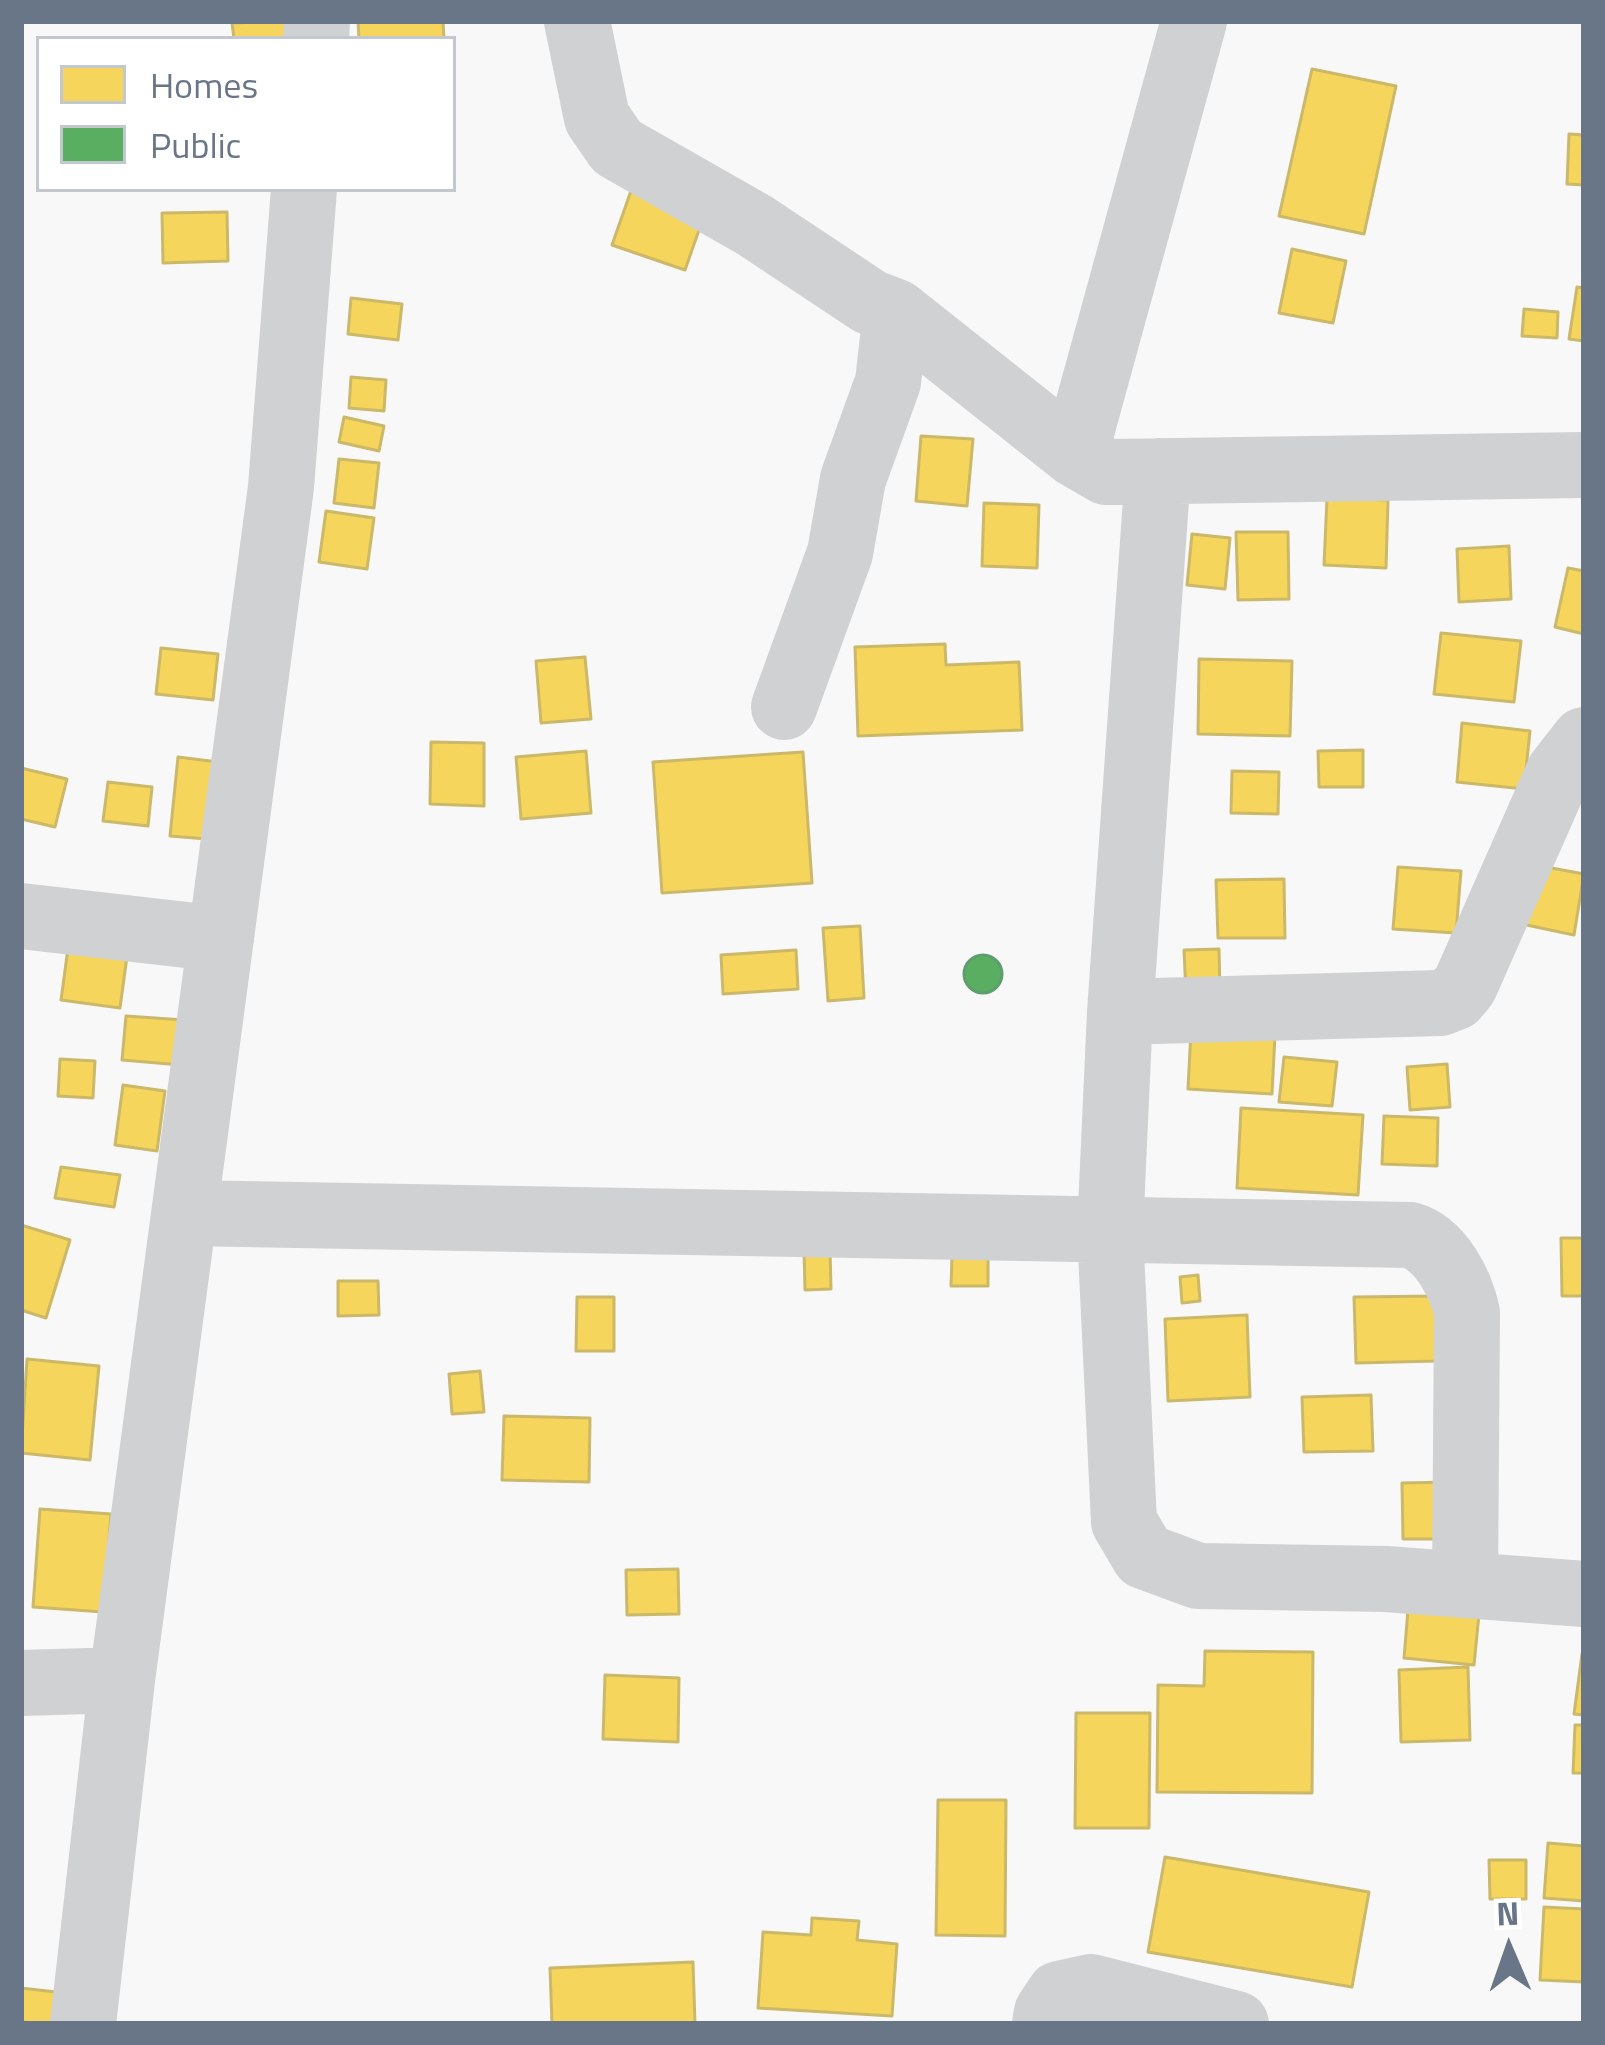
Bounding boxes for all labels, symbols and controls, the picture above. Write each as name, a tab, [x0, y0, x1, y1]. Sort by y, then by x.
legend	[36, 36, 456, 192]
text: Homes	[150, 57, 258, 112]
text: Public	[150, 117, 241, 172]
text: N	[1495, 1888, 1520, 1938]
north arrow	[1449, 1889, 1569, 2009]

